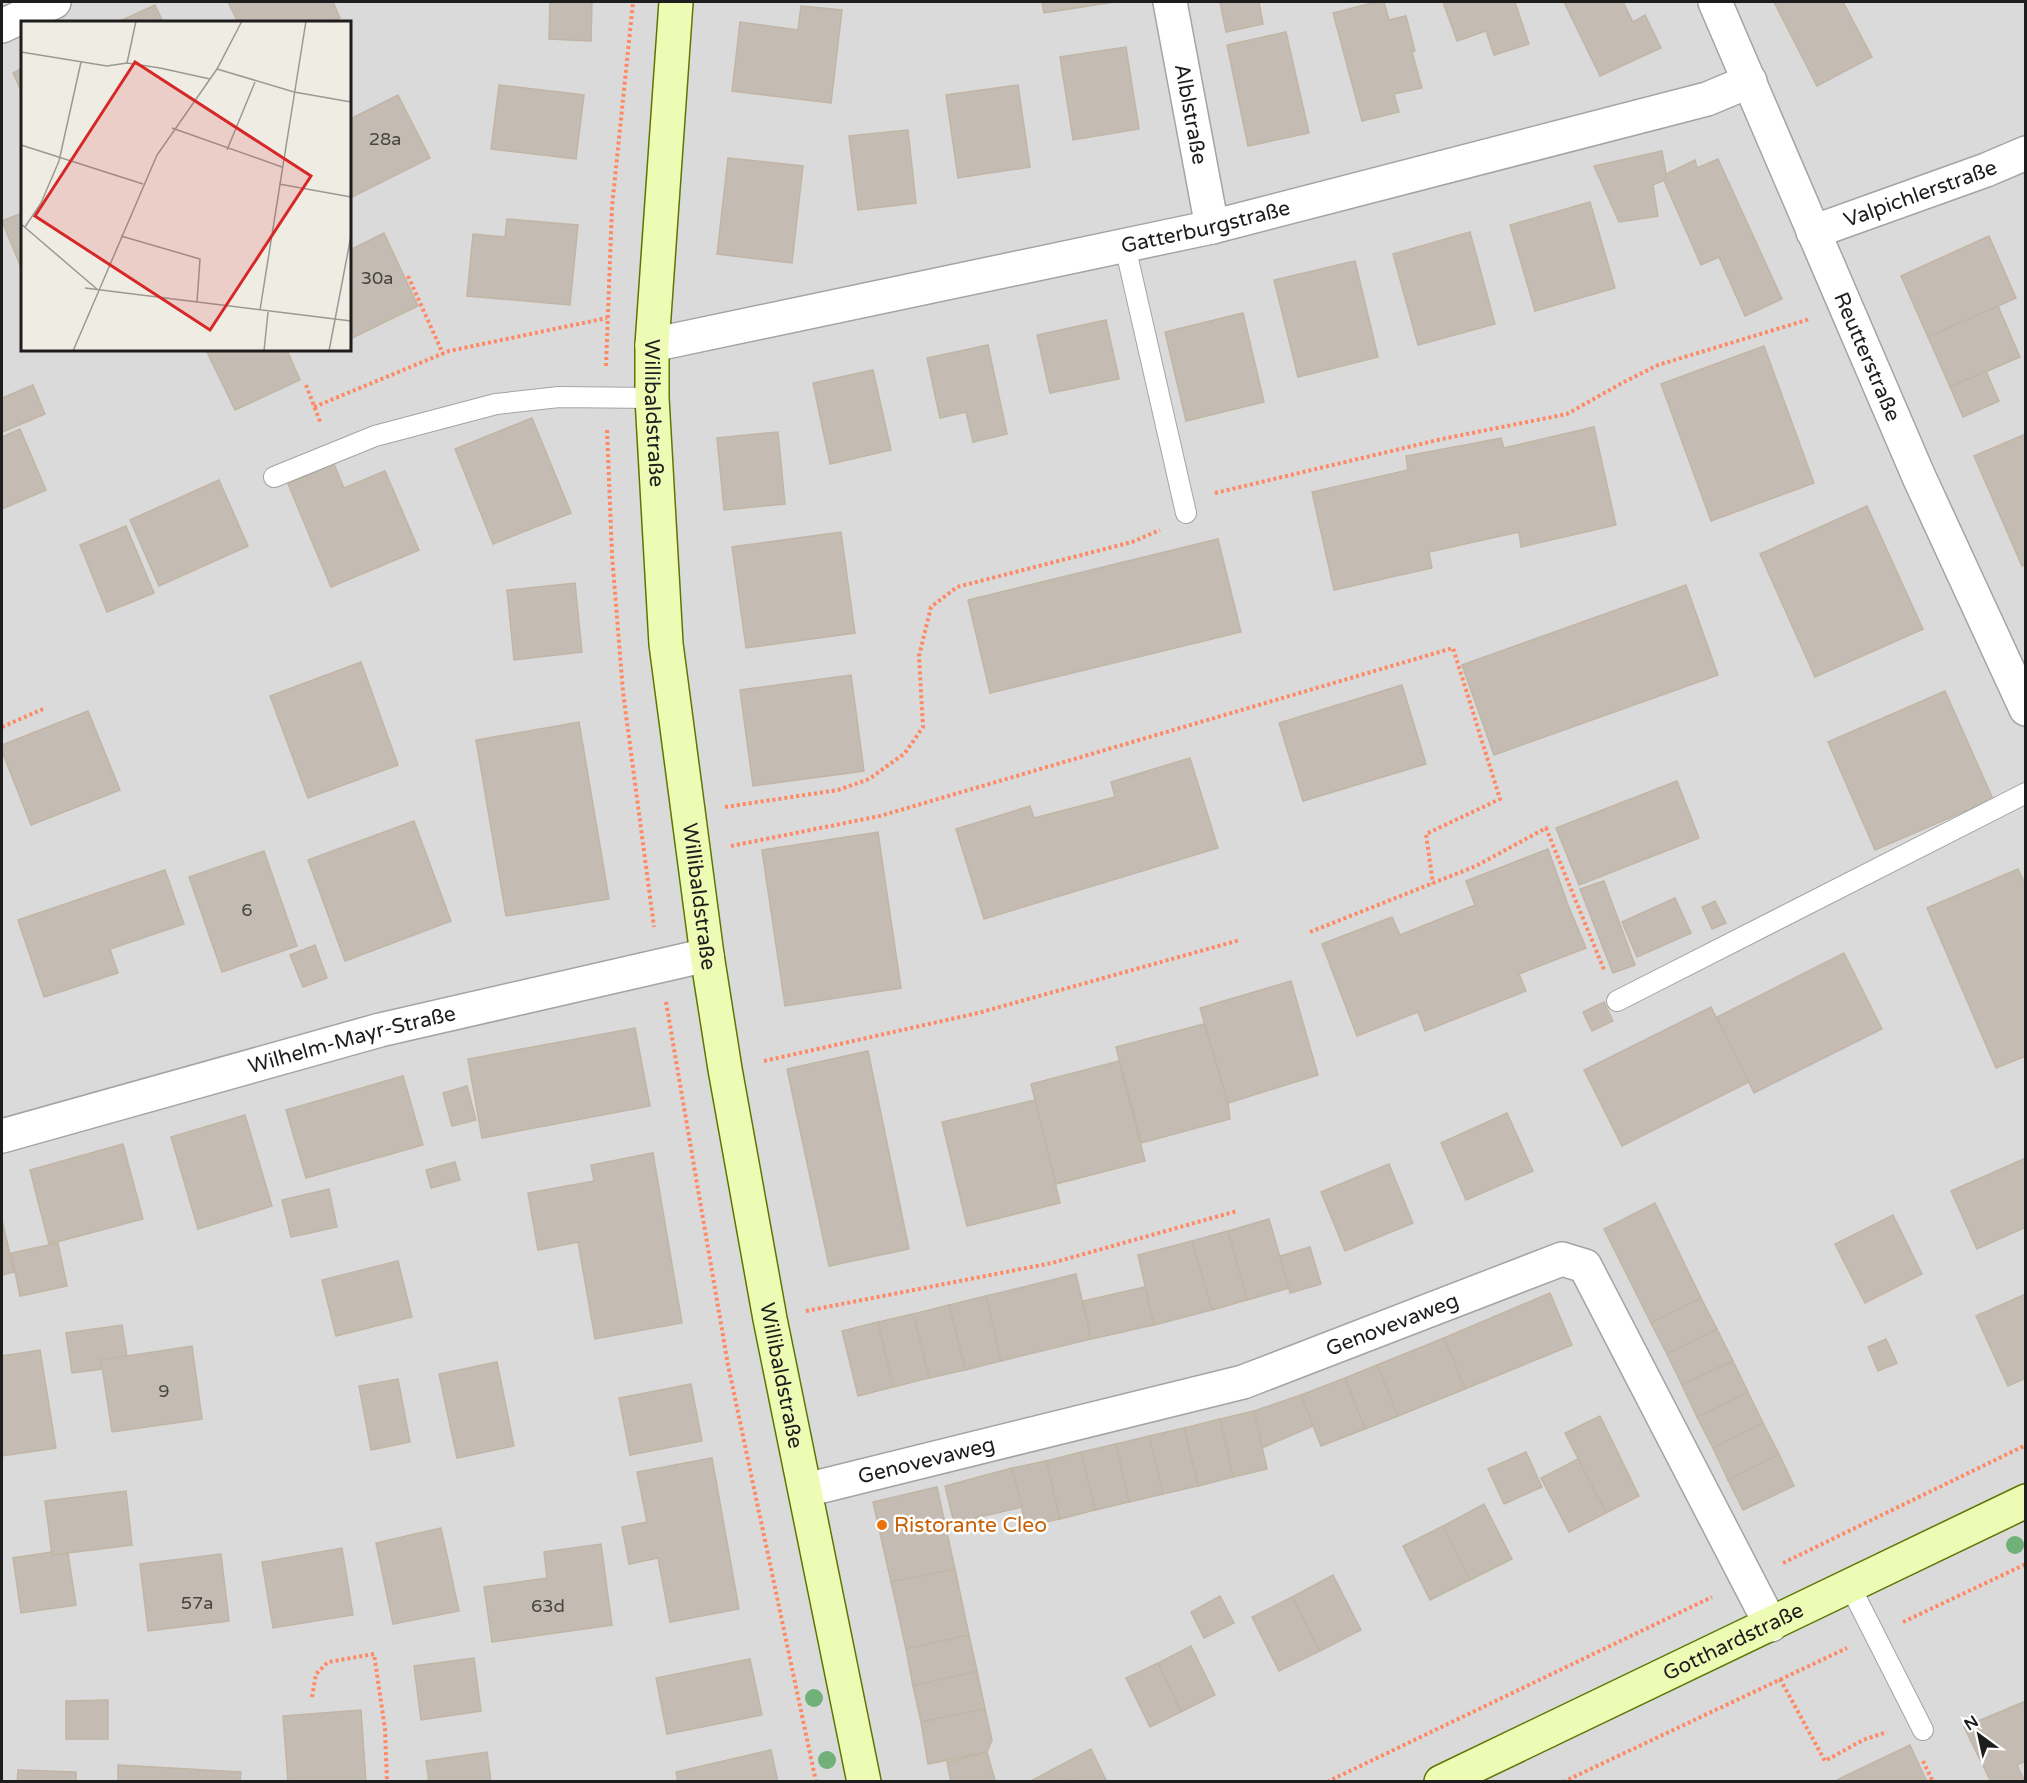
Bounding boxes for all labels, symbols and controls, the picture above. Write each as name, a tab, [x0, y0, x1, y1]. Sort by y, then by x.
inset map	[21, 21, 351, 351]
street label: Alblstraße	[1169, 62, 1213, 167]
house number: 28a	[369, 128, 401, 150]
street label: Valpichlerstraße	[1840, 154, 2001, 232]
street label: Gatterburgstraße	[1119, 195, 1293, 258]
house number: 30a	[361, 267, 393, 289]
street label: Reutterstraße	[1829, 288, 1906, 425]
street label: Willibaldstraße	[639, 339, 670, 488]
street label: Willibaldstraße	[677, 822, 722, 972]
house number: 6	[241, 899, 253, 921]
street label: Wilhelm-Mayr-Straße	[245, 1001, 458, 1079]
street label: Genovevaweg	[1322, 1288, 1462, 1361]
street label: Willibaldstraße	[755, 1301, 808, 1451]
house number: 9	[158, 1380, 170, 1402]
street label: Genovevaweg	[855, 1431, 997, 1489]
place label: Ristorante Cleo	[894, 1513, 1047, 1538]
marker: Ristorante Cleo	[875, 1518, 889, 1532]
house number: 57a	[181, 1592, 213, 1614]
house number: 63d	[531, 1595, 565, 1617]
street label: Gotthardstraße	[1659, 1597, 1807, 1686]
north arrow	[1949, 1705, 2009, 1765]
text: N	[1961, 1711, 1982, 1735]

